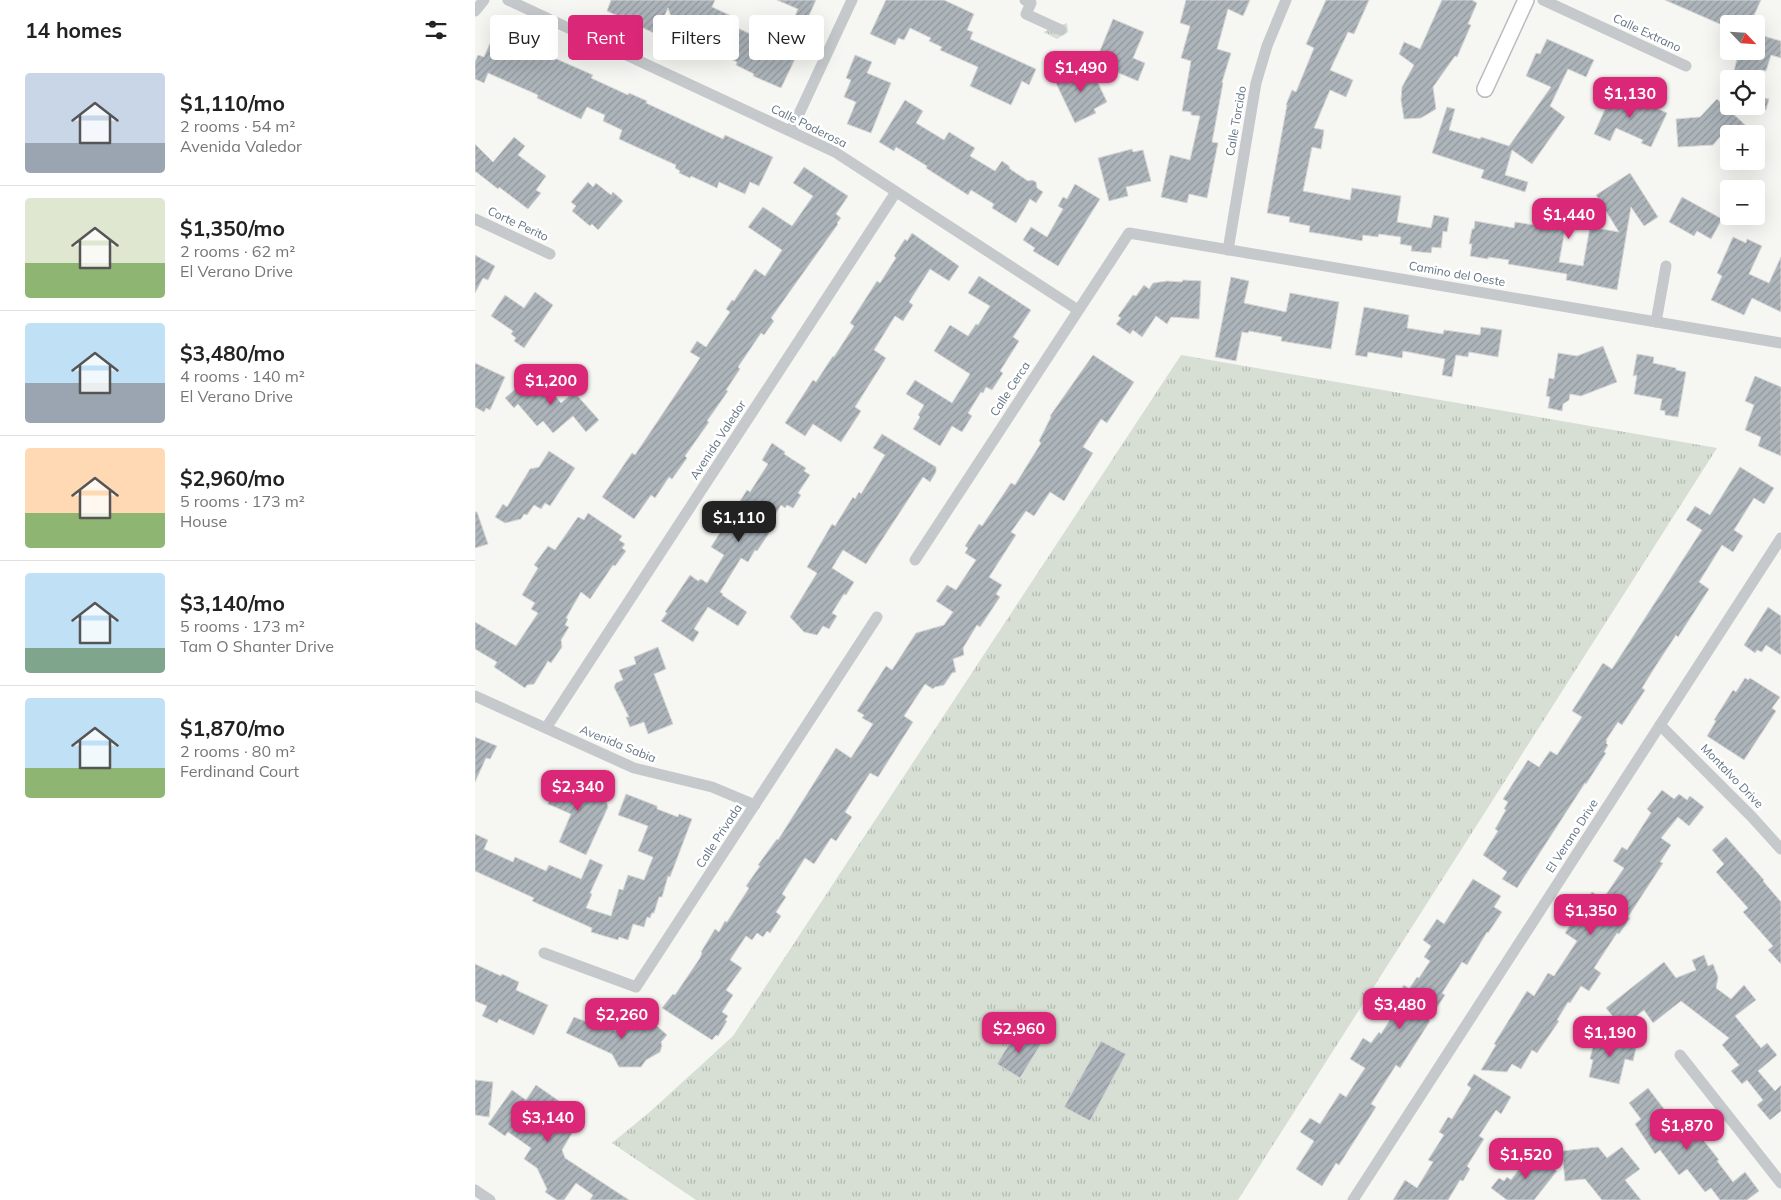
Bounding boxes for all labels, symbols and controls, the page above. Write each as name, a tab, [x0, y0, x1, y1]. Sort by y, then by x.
street label: Calle Extrano	[1611, 10, 1684, 55]
chip: Buy	[490, 15, 558, 60]
chip: Rent	[568, 15, 643, 60]
chip: Filters	[653, 15, 739, 60]
chip: New	[749, 15, 824, 60]
north arrow	[1720, 15, 1765, 60]
map controls	[1720, 15, 1765, 225]
icon: filters	[422, 16, 450, 44]
text: 14 homes	[25, 17, 122, 43]
pin: $1,490	[1040, 51, 1122, 93]
text: $1,490	[1055, 57, 1107, 77]
button: locate	[1720, 70, 1765, 115]
pin: $1,130	[1589, 76, 1671, 119]
text: $1,130	[1604, 83, 1656, 103]
street label: Calle Torcido	[1222, 85, 1249, 157]
text: $1,110/mo	[180, 90, 285, 116]
icon: home	[65, 93, 125, 153]
street label: Calle Poderosa	[769, 101, 850, 150]
text: 2 rooms · 54 m²	[180, 116, 295, 136]
button: +	[1720, 125, 1765, 170]
text: Avenida Valedor	[180, 136, 302, 156]
button: −	[1720, 180, 1765, 225]
pin: $1,440	[1528, 198, 1610, 240]
street label: Corte Perito	[485, 203, 551, 244]
text: $1,440	[1543, 204, 1595, 224]
text: $1,350/mo	[180, 215, 285, 241]
icon: home	[65, 218, 125, 278]
text: 2 rooms · 62 m²	[180, 241, 295, 261]
street label: Camino del Oeste	[1408, 258, 1506, 289]
text: El Verano Drive	[180, 261, 293, 281]
text: $3,480/mo	[180, 340, 285, 366]
icon: home	[65, 343, 125, 403]
street label: Calle Cerca	[986, 359, 1033, 419]
pin: $1,200	[510, 364, 592, 406]
text: 4 rooms · 140 m²	[180, 366, 305, 386]
text: $1,200	[525, 370, 577, 390]
text: El Verano Drive	[180, 386, 293, 406]
street label: Avenida Valedor	[686, 397, 749, 482]
text: $2,960/mo	[180, 465, 285, 491]
icon: home	[65, 468, 125, 528]
text: 5 rooms · 173 m²	[180, 491, 305, 511]
pin: $1,110	[698, 500, 780, 543]
text: $1,110	[713, 507, 765, 527]
text: House	[180, 511, 227, 531]
text: $3,140/mo	[180, 590, 285, 616]
icon: home	[65, 593, 125, 653]
text: 5 rooms · 173 m²	[180, 616, 305, 636]
text: Tam O Shanter Drive	[180, 636, 334, 656]
text: $1,870/mo	[180, 715, 285, 741]
icon: home	[65, 718, 125, 778]
street label: Avenida Sabia	[578, 721, 658, 766]
street label: Montalvo Drive	[1698, 740, 1767, 811]
text: 2 rooms · 80 m²	[180, 741, 295, 761]
text: Ferdinand Court	[180, 761, 299, 781]
pin: $2,340	[537, 770, 619, 812]
text: $2,340	[552, 776, 604, 796]
street label: El Verano Drive	[1542, 796, 1601, 875]
street label: Calle Privada	[692, 801, 745, 871]
pin: $1,350	[1550, 894, 1632, 936]
text: $1,350	[1565, 900, 1617, 920]
pin: $3,480	[1359, 988, 1441, 1030]
text: $3,480	[1374, 994, 1426, 1014]
pin: $2,260	[581, 998, 663, 1040]
text: $2,260	[596, 1004, 648, 1024]
pin: $2,960	[978, 1012, 1060, 1054]
pin: $1,190	[1569, 1016, 1651, 1058]
text: $2,960	[993, 1018, 1045, 1038]
text: $1,190	[1584, 1022, 1636, 1042]
pin: $3,140	[507, 1100, 589, 1143]
text: $3,140	[522, 1107, 574, 1127]
pin: $1,870	[1646, 1108, 1728, 1151]
text: $1,870	[1661, 1115, 1713, 1135]
pin: $1,520	[1485, 1138, 1567, 1180]
text: $1,520	[1500, 1144, 1552, 1164]

